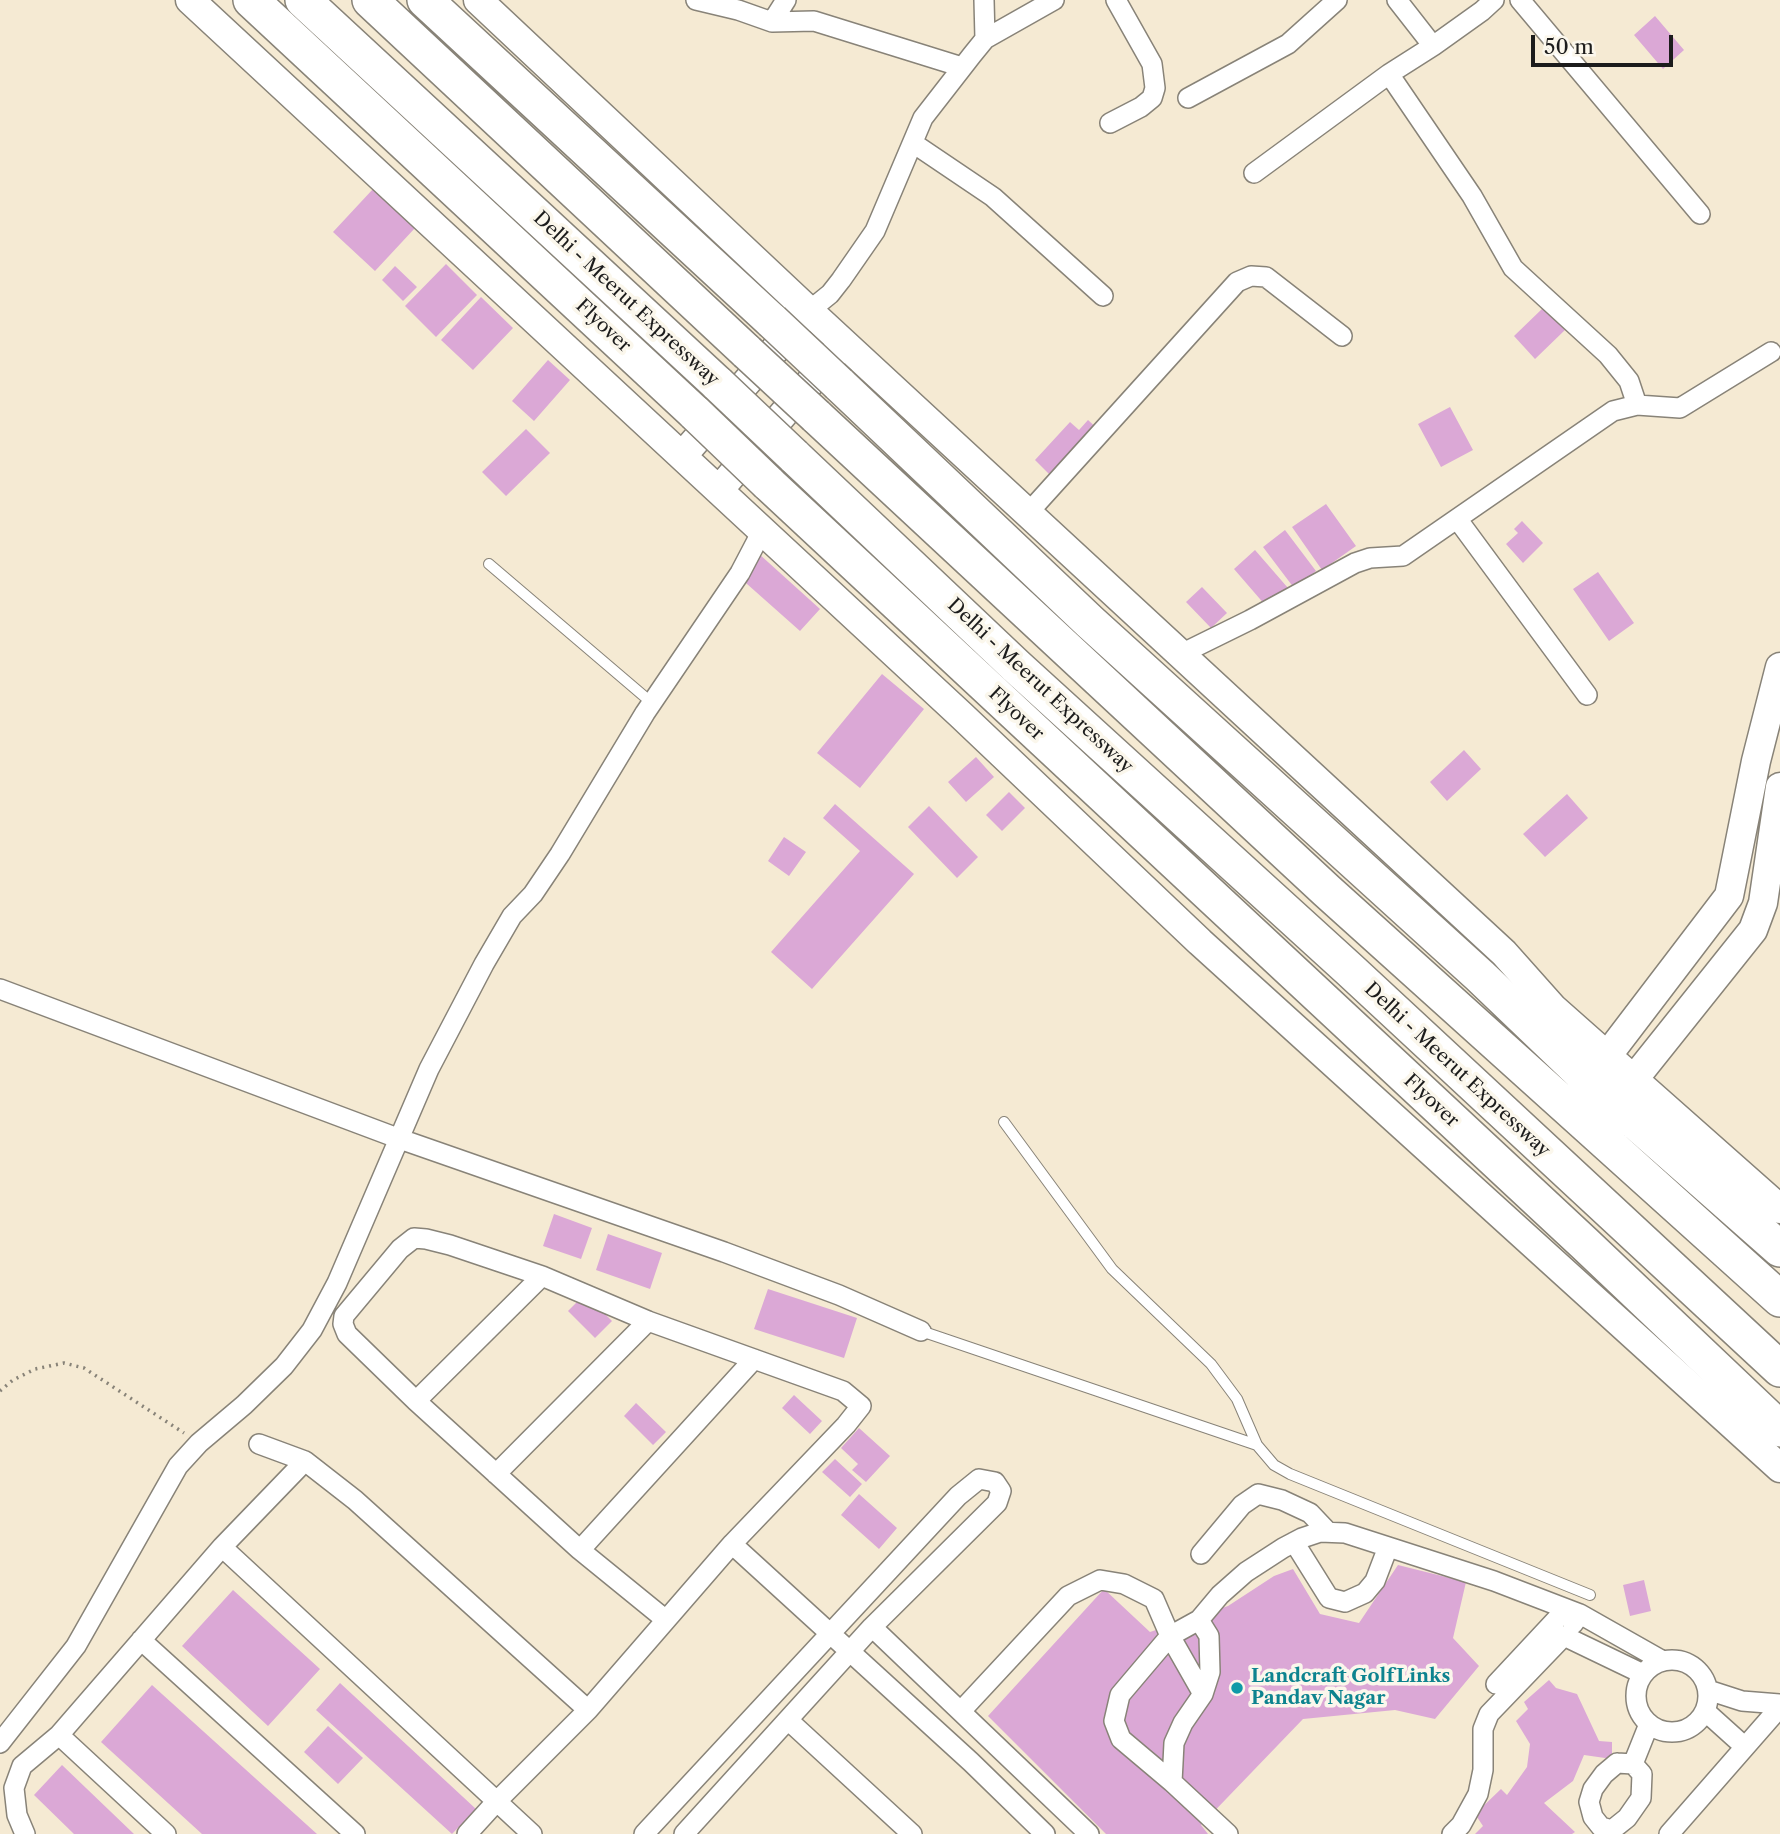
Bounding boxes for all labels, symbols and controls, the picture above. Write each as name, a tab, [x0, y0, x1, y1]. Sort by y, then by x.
scale bar	[1535, 21, 1677, 65]
text: 50 m	[1544, 34, 1594, 59]
street label: Delhi - Meerut Expressway	[528, 207, 724, 391]
street label: Flyover	[571, 295, 635, 357]
street label: Delhi - Meerut Expressway	[942, 594, 1138, 778]
street label: Flyover	[984, 683, 1048, 745]
street label: Delhi - Meerut Expressway	[1359, 978, 1555, 1162]
street label: Flyover	[1399, 1070, 1463, 1132]
place label: Landcraft GolfLinks Pandav Nagar	[1251, 1666, 1450, 1710]
marker: Landcraft GolfLinks Pandav Nagar	[1229, 1680, 1245, 1696]

